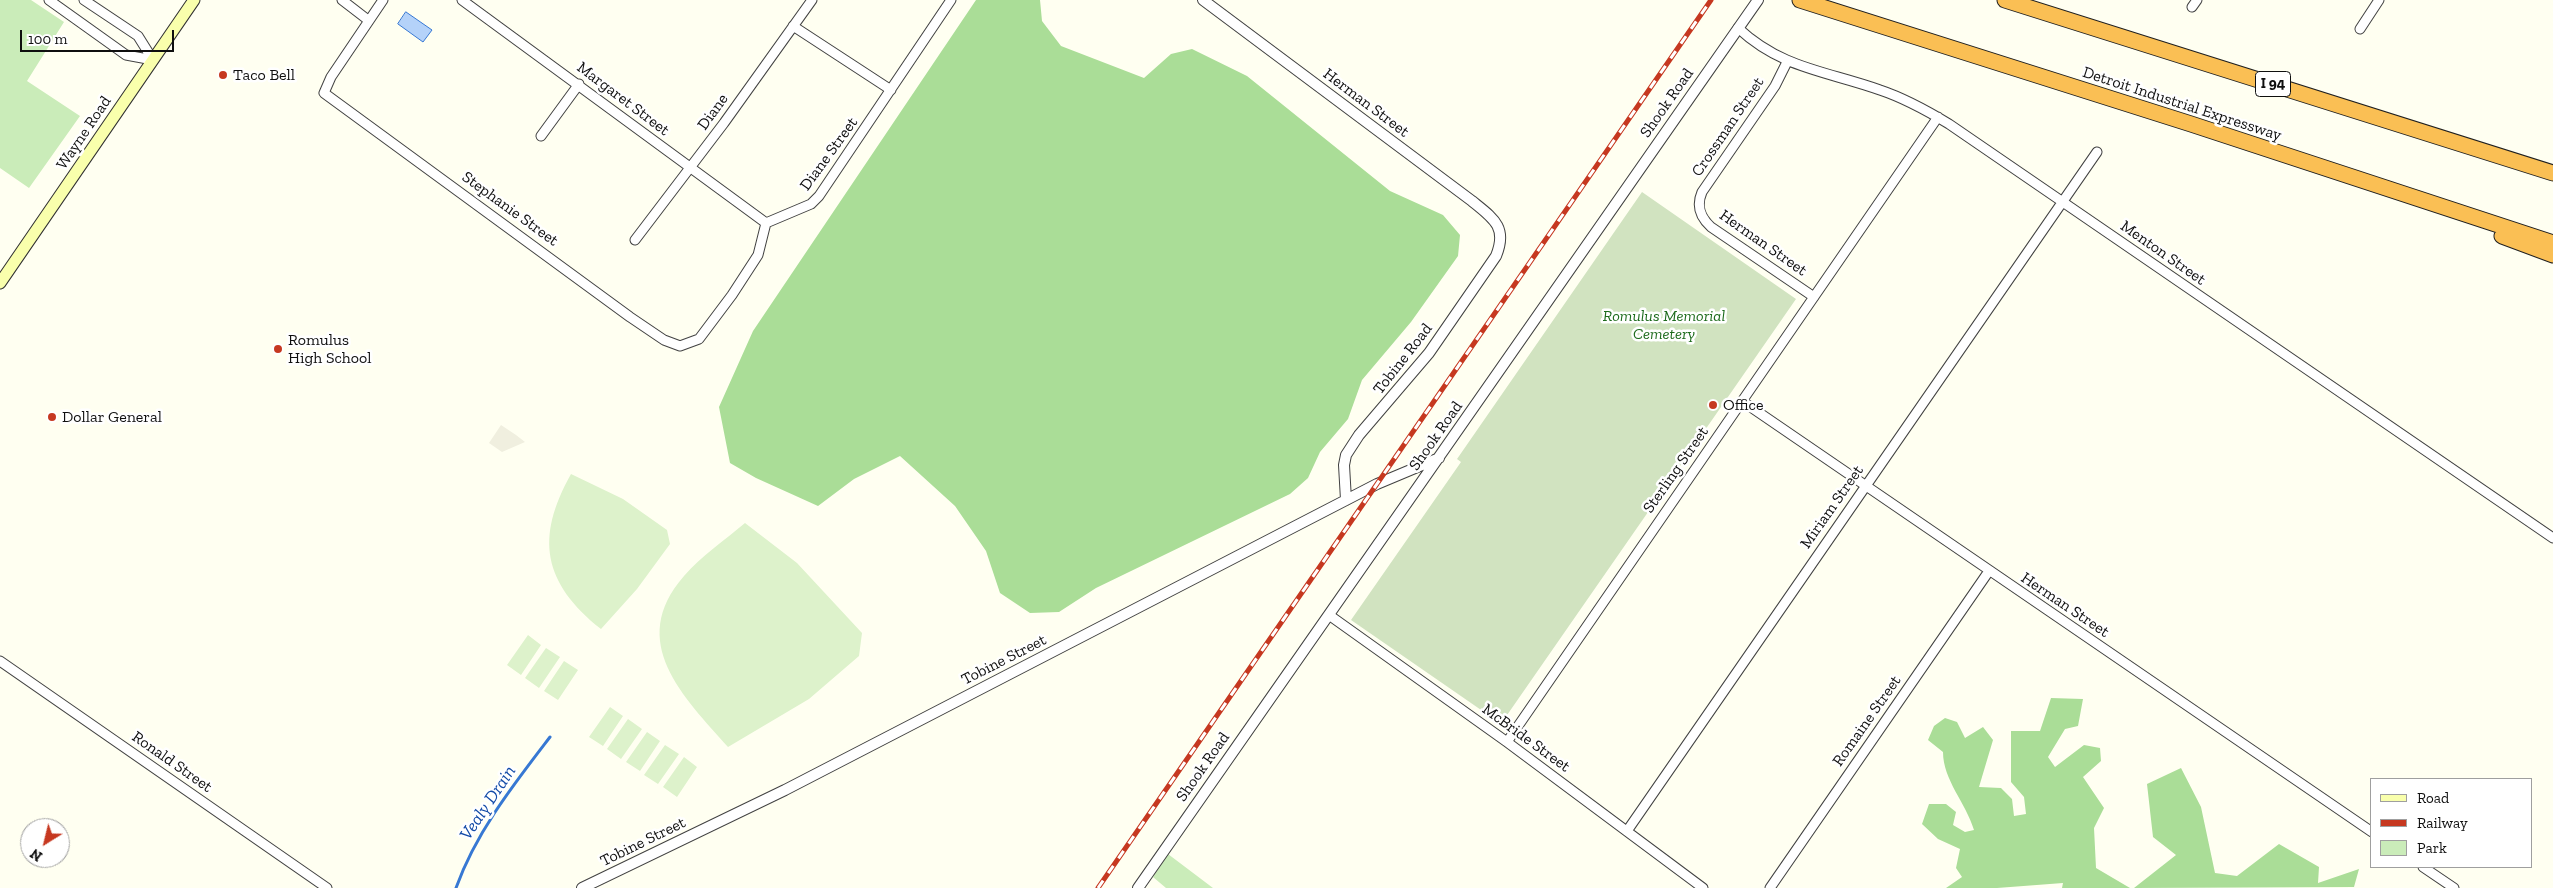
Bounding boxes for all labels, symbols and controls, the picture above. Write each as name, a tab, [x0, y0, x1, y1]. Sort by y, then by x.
scale bar	[22, 20, 176, 52]
text: 100 m	[28, 30, 67, 48]
street label: Margaret Street	[573, 58, 673, 140]
street label: Detroit Industrial Expressway	[2080, 63, 2284, 145]
place label: Taco Bell	[233, 65, 295, 85]
street label: Herman Street	[1319, 65, 1413, 141]
street label: Shook Road	[1636, 65, 1698, 141]
marker: Taco Bell	[217, 69, 229, 81]
road number: I 94	[2256, 72, 2290, 96]
street label: Crossman Street	[1688, 74, 1768, 180]
street label: Diane	[693, 90, 733, 134]
street label: Wayne Road	[52, 93, 116, 173]
street label: Diane Street	[796, 114, 862, 194]
street label: Stephanie Street	[458, 168, 562, 250]
street label: Herman Street	[1716, 206, 1810, 280]
street label: Menton Street	[2117, 217, 2209, 289]
park label: Romulus Memorial Cemetery	[1603, 306, 1725, 344]
street label: Tobine Road	[1369, 320, 1437, 398]
place label: Romulus High School	[288, 330, 371, 368]
marker: Romulus High School	[272, 343, 284, 355]
place label: Office	[1723, 395, 1763, 415]
street label: Shook Road	[1405, 398, 1467, 474]
marker: Office	[1707, 399, 1719, 411]
place label: Dollar General	[62, 407, 162, 427]
marker: Dollar General	[46, 411, 58, 423]
street label: Sterling Street	[1639, 423, 1713, 517]
street label: Miriam Street	[1796, 462, 1868, 552]
street label: Herman Street	[2017, 568, 2113, 642]
street label: Tobine Street	[958, 630, 1050, 690]
street label: Romaine Street	[1829, 672, 1905, 770]
street label: McBride Street	[1478, 700, 1574, 776]
street label: Ronald Street	[128, 727, 216, 797]
street label: Shook Road	[1172, 729, 1234, 805]
water label: Vealy Drain	[455, 762, 521, 844]
legend	[2370, 778, 2533, 868]
text: Road	[2417, 789, 2449, 807]
street label: Tobine Street	[597, 813, 689, 871]
text: Railway	[2417, 814, 2468, 832]
north arrow	[20, 818, 70, 868]
text: Park	[2417, 839, 2447, 857]
text: N	[27, 845, 46, 865]

